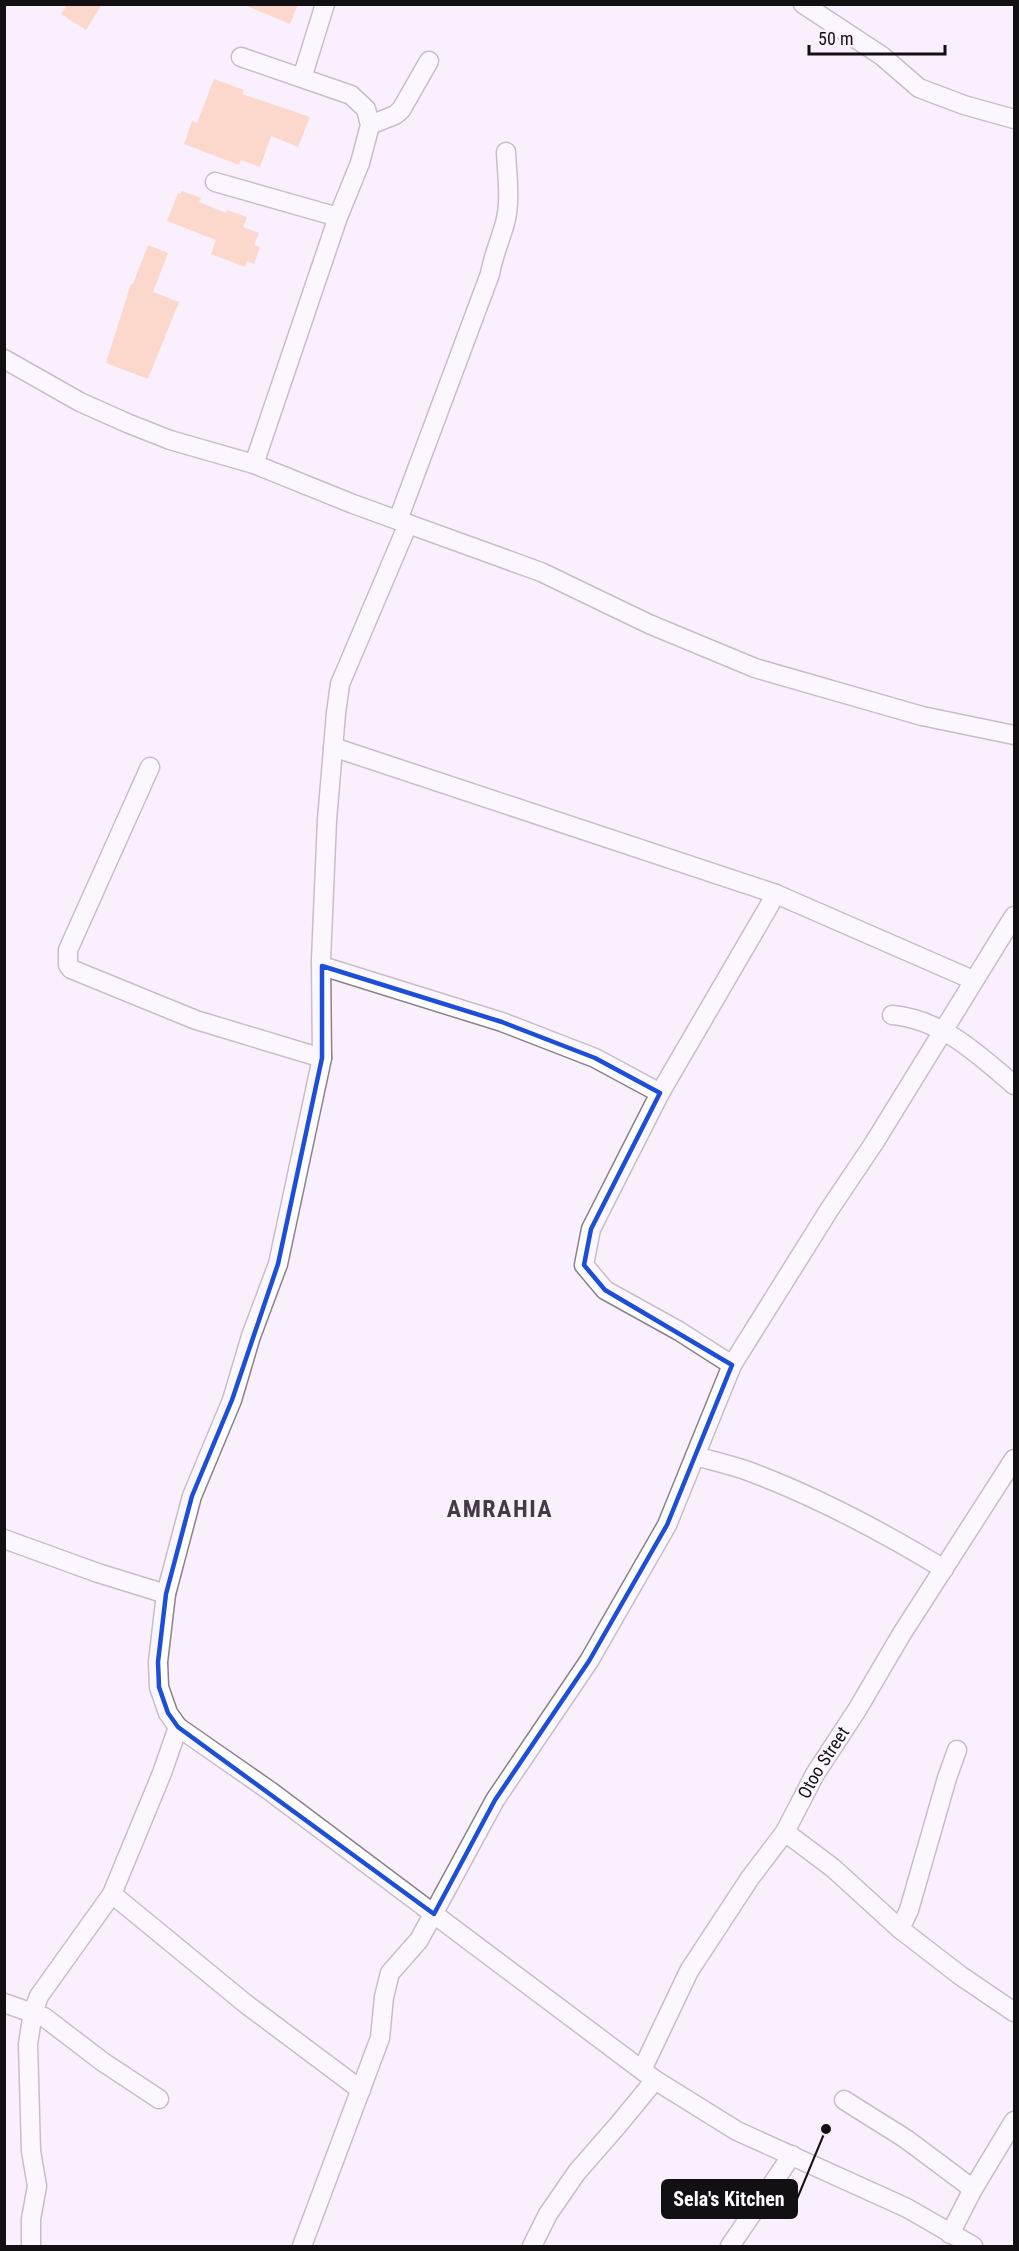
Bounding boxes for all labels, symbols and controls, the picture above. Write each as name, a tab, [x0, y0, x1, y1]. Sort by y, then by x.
scale bar	[809, 18, 946, 56]
text: 50 m	[818, 28, 853, 49]
district label: AMRAHIA	[447, 1495, 553, 1523]
street label: Otoo Street	[793, 1723, 853, 1802]
callout: Sela's Kitchen	[662, 2180, 797, 2218]
text: Sela's Kitchen	[673, 2187, 785, 2211]

